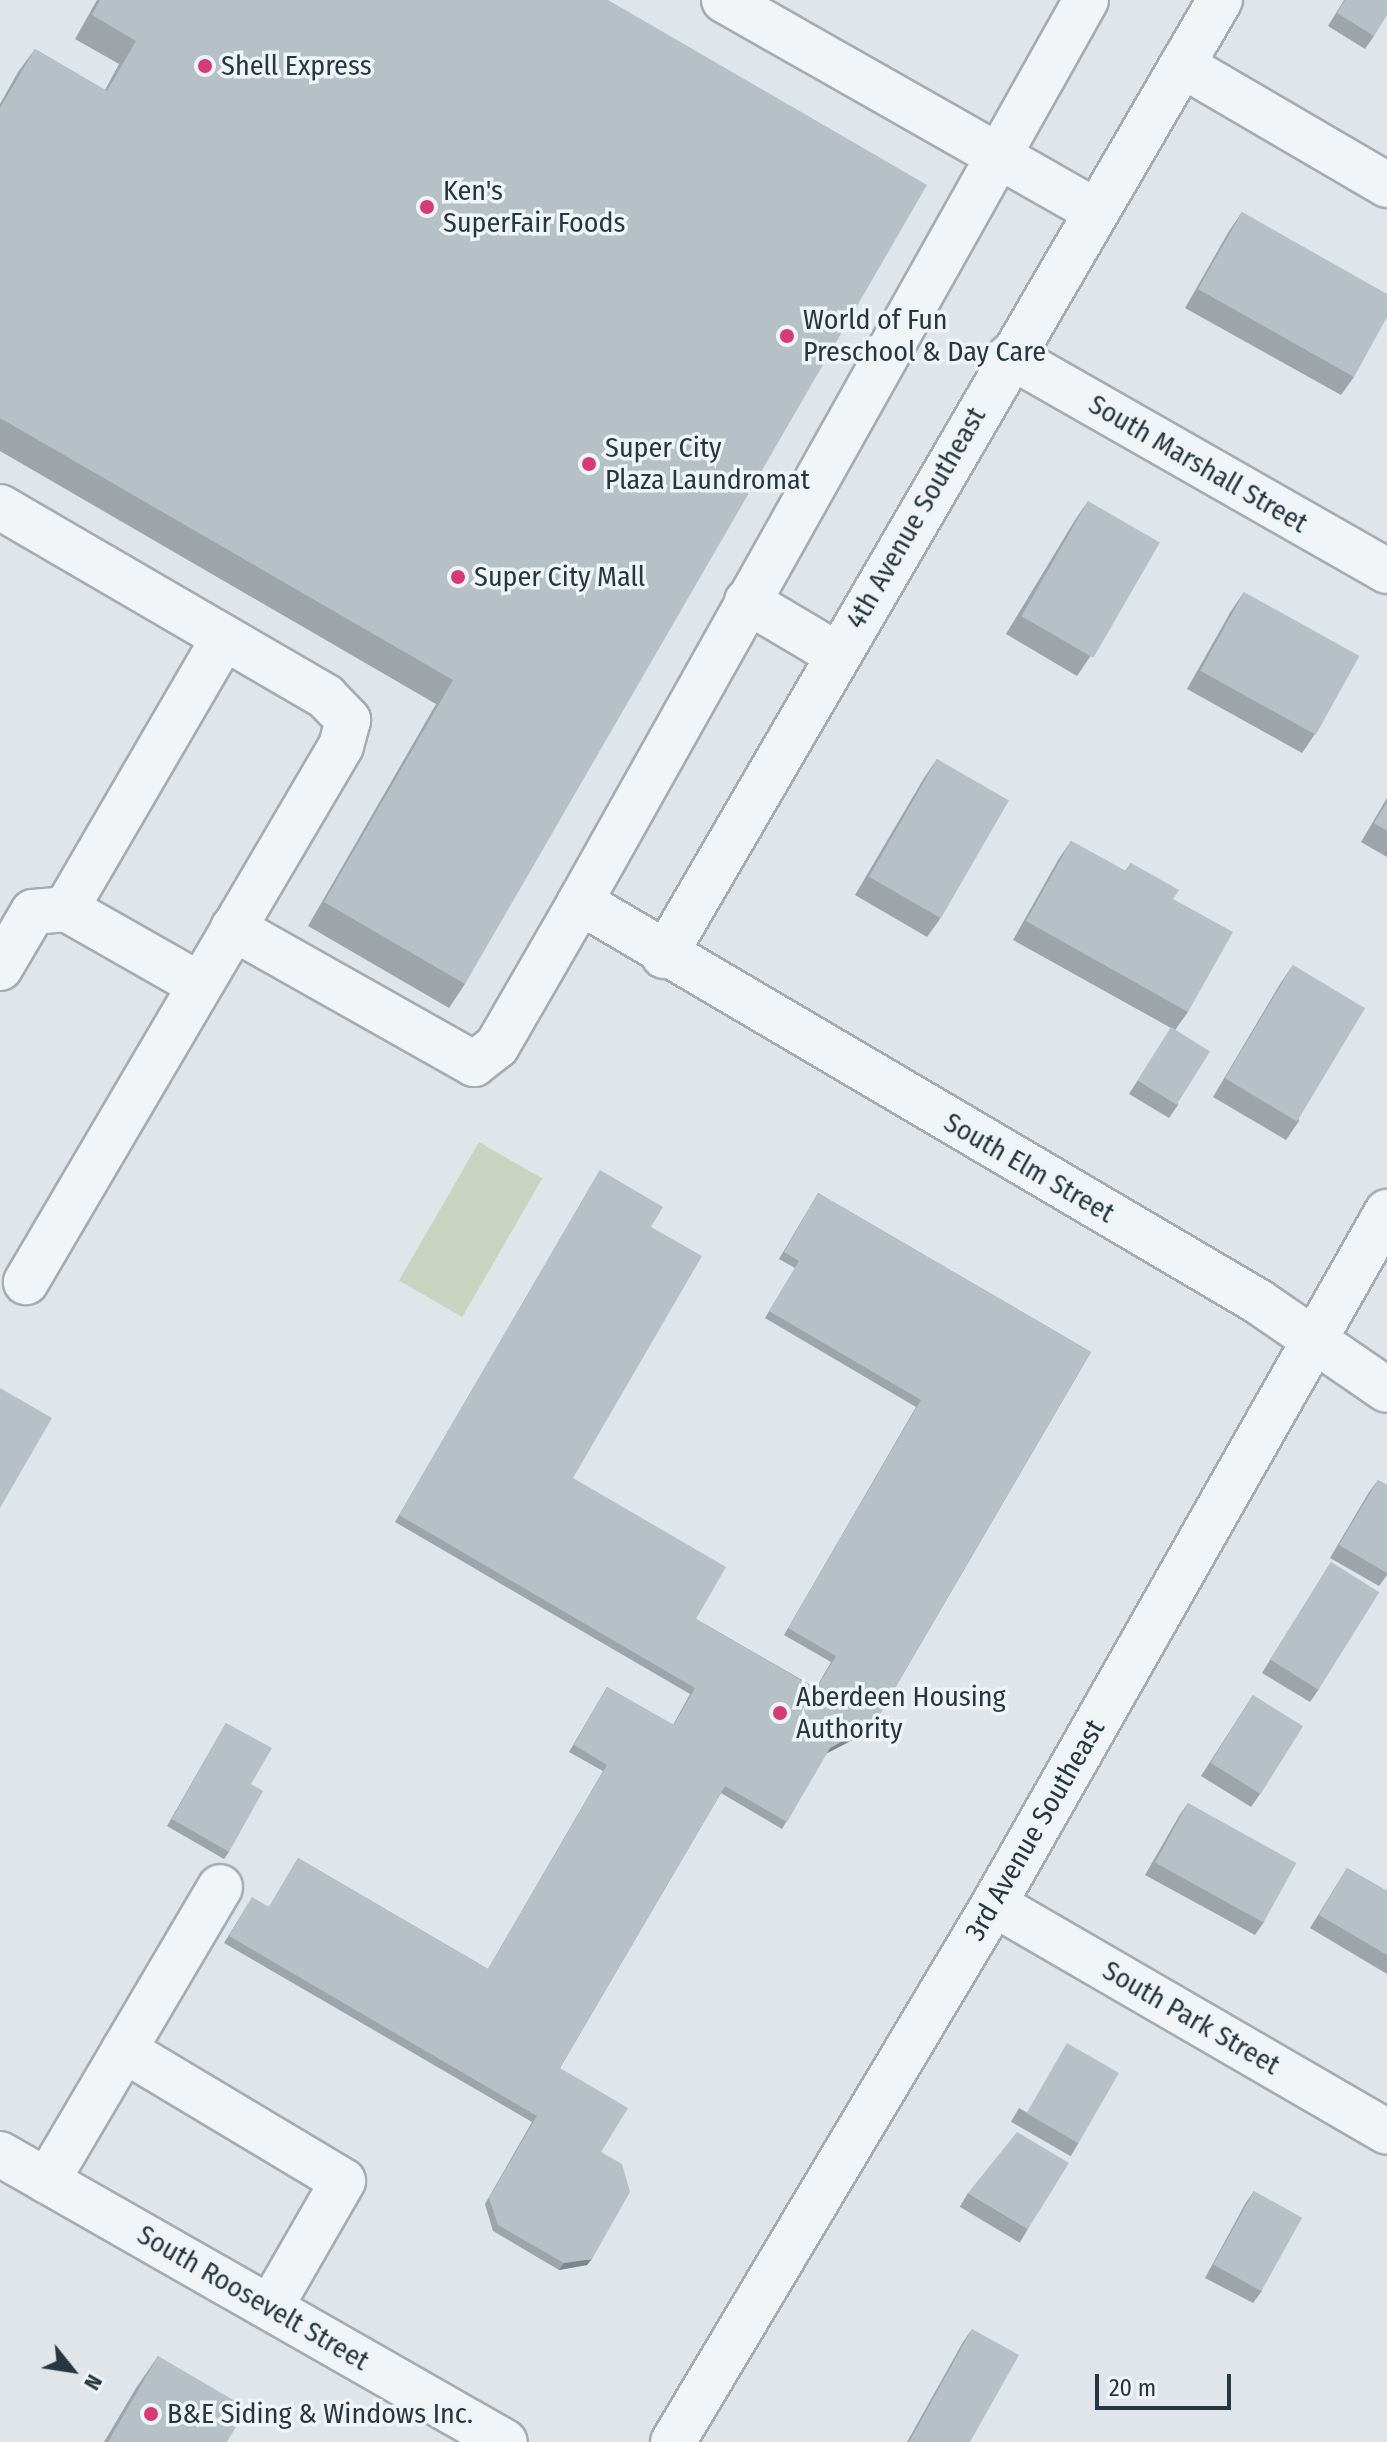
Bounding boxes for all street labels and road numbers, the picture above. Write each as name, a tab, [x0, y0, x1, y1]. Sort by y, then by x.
street label: South Marshall Street	[1083, 388, 1313, 540]
street label: 4th Avenue Southeast	[839, 401, 993, 635]
street label: South Elm Street	[938, 1106, 1120, 1230]
street label: 3rd Avenue Southeast	[958, 1714, 1112, 1946]
street label: South Park Street	[1096, 1954, 1286, 2082]
street label: South Roosevelt Street	[131, 2218, 375, 2378]

